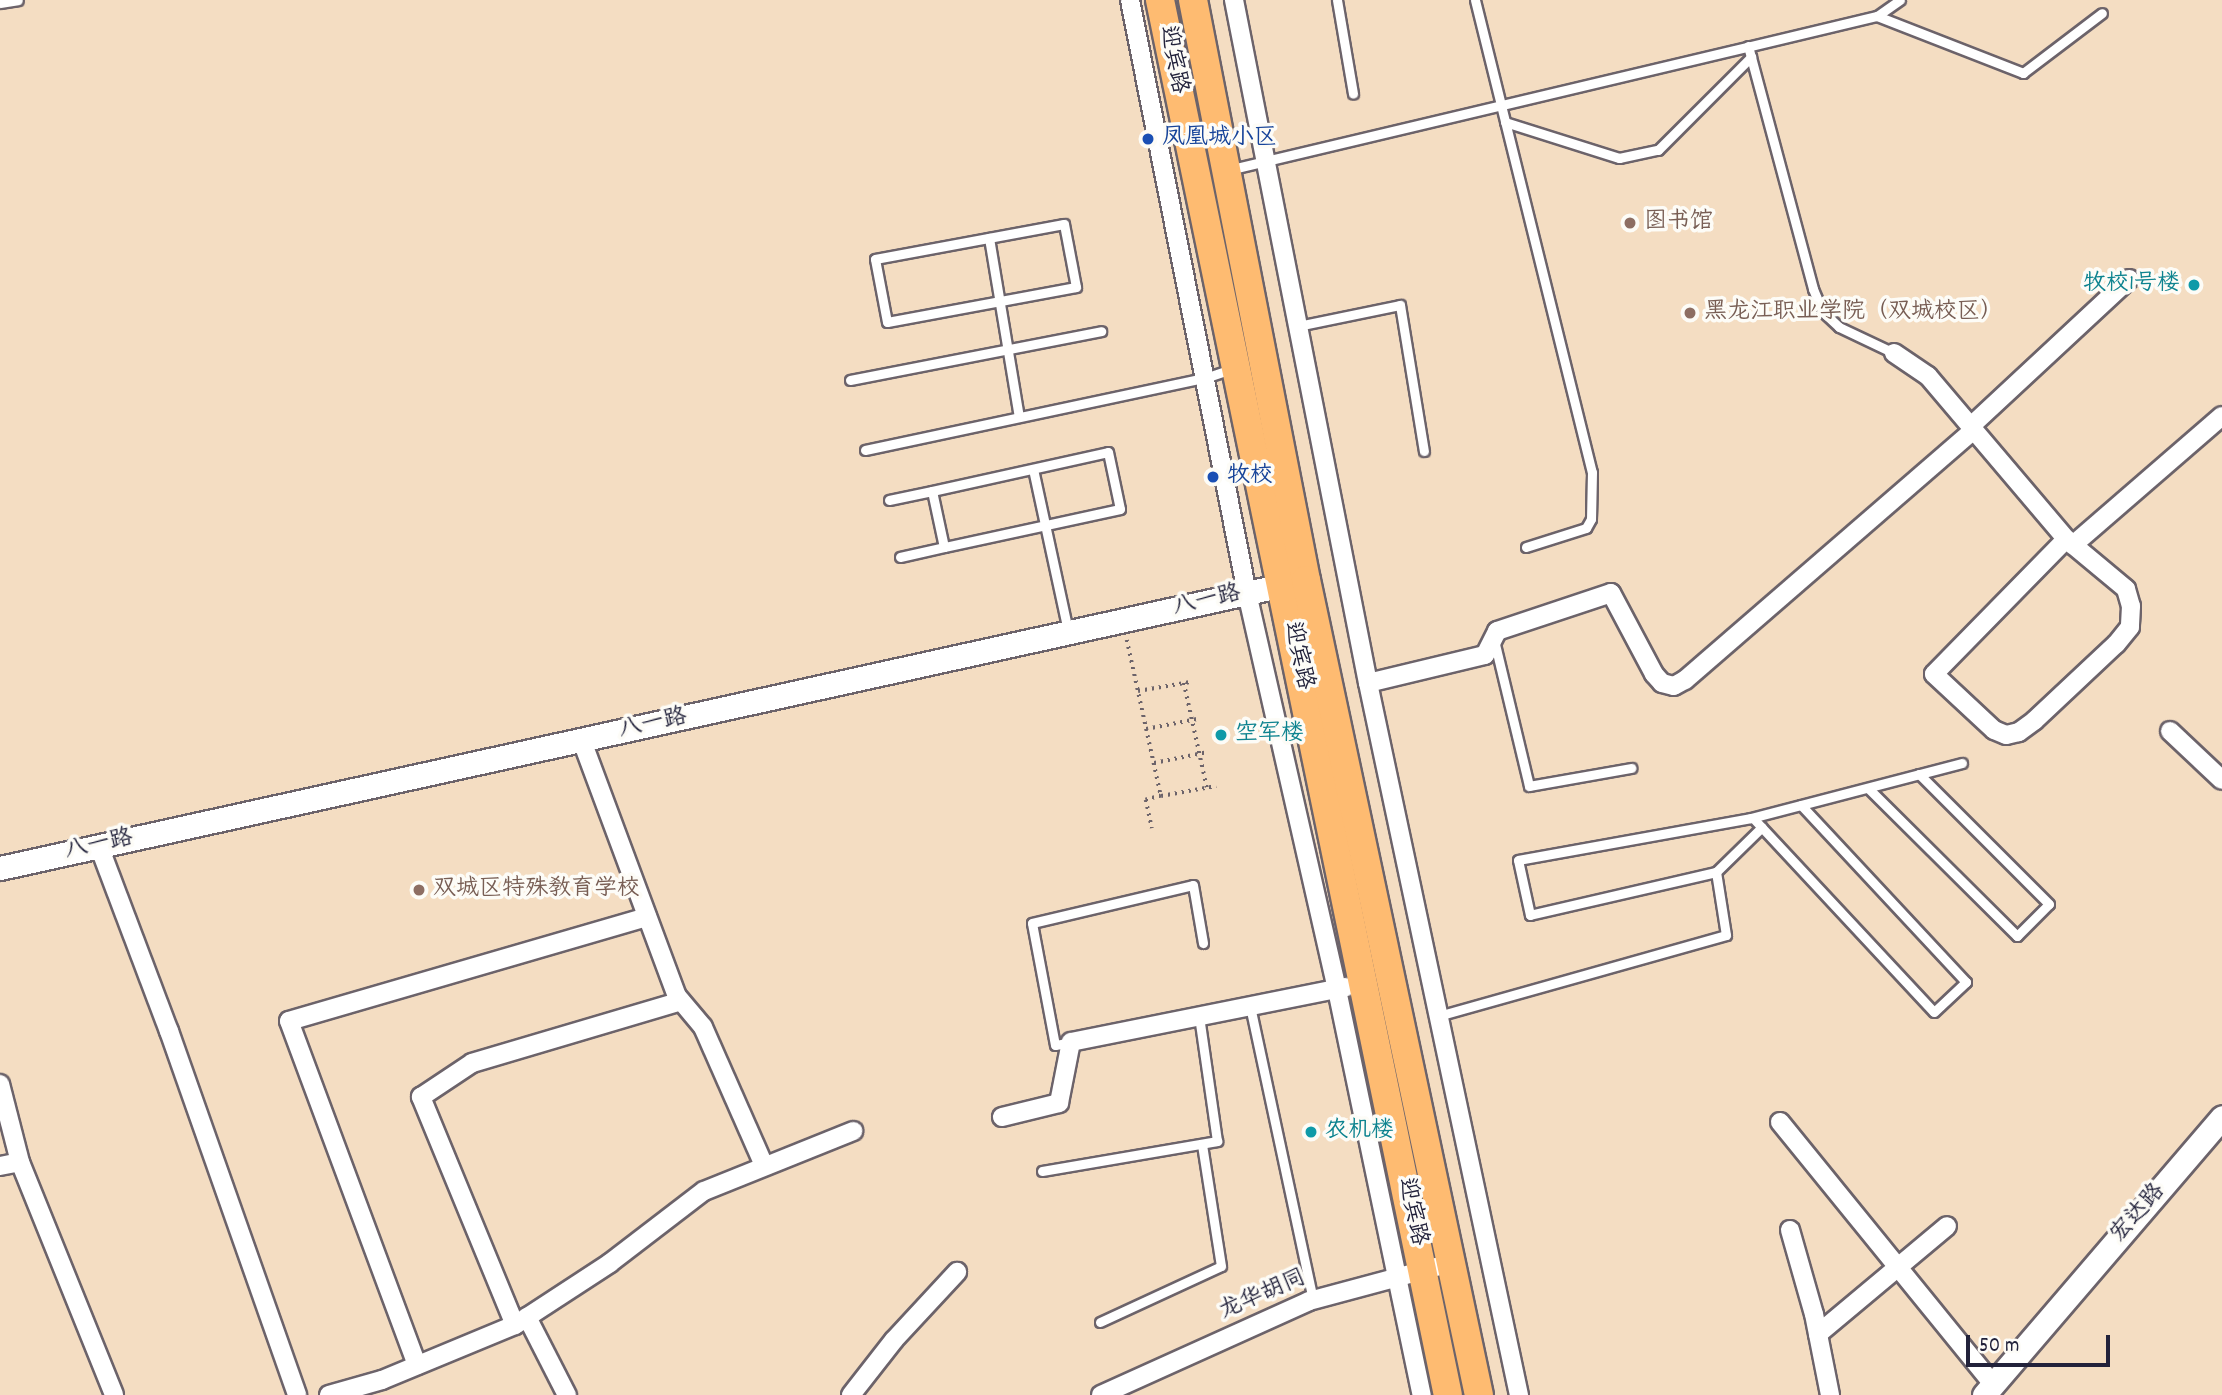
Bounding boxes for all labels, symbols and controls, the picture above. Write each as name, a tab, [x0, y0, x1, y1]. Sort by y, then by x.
street label: 迎宾路	[1152, 24, 1192, 96]
place label: 凤凰城小区	[1162, 125, 1277, 153]
marker: 凤凰城小区	[1140, 131, 1156, 147]
place label: 图书馆	[1644, 209, 1713, 237]
marker: 图书馆	[1622, 215, 1638, 231]
place label: 牧校1号楼	[2083, 271, 2180, 299]
marker: 牧校1号楼	[2186, 277, 2202, 293]
place label: 黑龙江职业学院（双城校区）	[1704, 299, 2003, 327]
marker: 黑龙江职业学院（双城校区）	[1682, 305, 1698, 321]
place label: 牧校	[1227, 463, 1273, 491]
marker: 牧校	[1205, 469, 1221, 485]
street label: 八一路	[1170, 581, 1244, 623]
street label: 迎宾路	[1276, 619, 1318, 693]
street label: 八一路	[616, 704, 690, 746]
place label: 空军楼	[1235, 721, 1304, 749]
marker: 空军楼	[1213, 727, 1229, 743]
street label: 八一路	[62, 825, 136, 867]
place label: 双城区特殊教育学校	[433, 876, 640, 904]
marker: 双城区特殊教育学校	[411, 882, 427, 898]
place label: 农机楼	[1325, 1118, 1394, 1146]
marker: 农机楼	[1303, 1124, 1319, 1140]
street label: 迎宾路	[1390, 1175, 1432, 1249]
street label: 宏达路	[2106, 1179, 2172, 1249]
street label: 龙华胡同	[1215, 1265, 1311, 1327]
scale bar	[1970, 1322, 2114, 1366]
text: 50 m	[1979, 1332, 2019, 1362]

